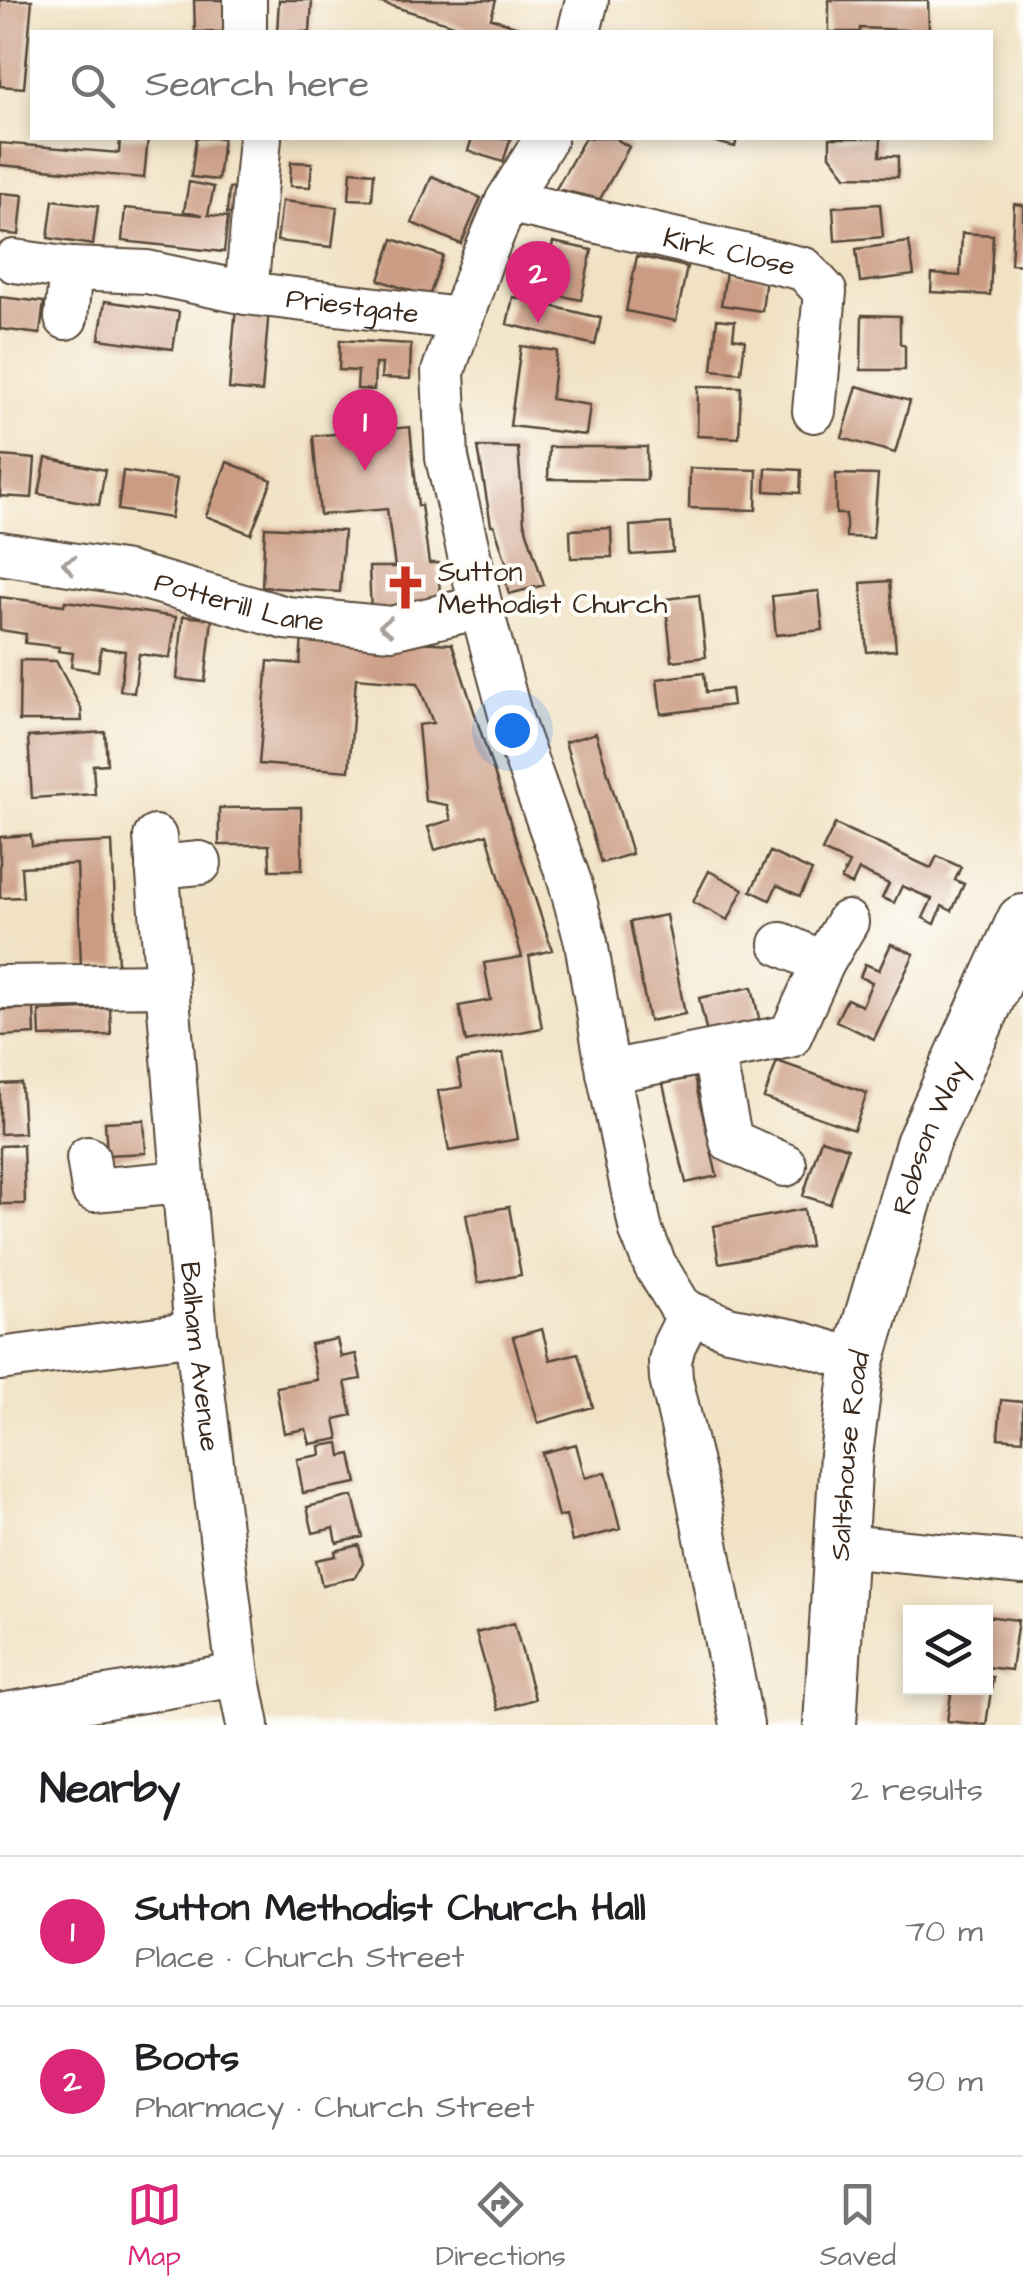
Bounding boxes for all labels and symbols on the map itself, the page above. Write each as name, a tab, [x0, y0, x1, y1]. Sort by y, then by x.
street label: Kirk Close	[659, 218, 799, 286]
pin: 2	[506, 240, 570, 323]
street label: Priestgate	[284, 279, 421, 333]
pin: 1	[332, 388, 398, 471]
place label: Sutton Methodist Church	[438, 553, 667, 624]
one-way arrow	[60, 554, 77, 575]
street label: Potterill Lane	[150, 562, 326, 641]
church icon: Sutton Methodist Church	[381, 564, 429, 612]
one-way arrow	[378, 615, 394, 636]
your location	[487, 705, 538, 756]
street label: Robson Way	[883, 1054, 979, 1219]
street label: Balham Avenue	[171, 1260, 230, 1454]
street label: Saltshouse Road	[820, 1346, 880, 1562]

